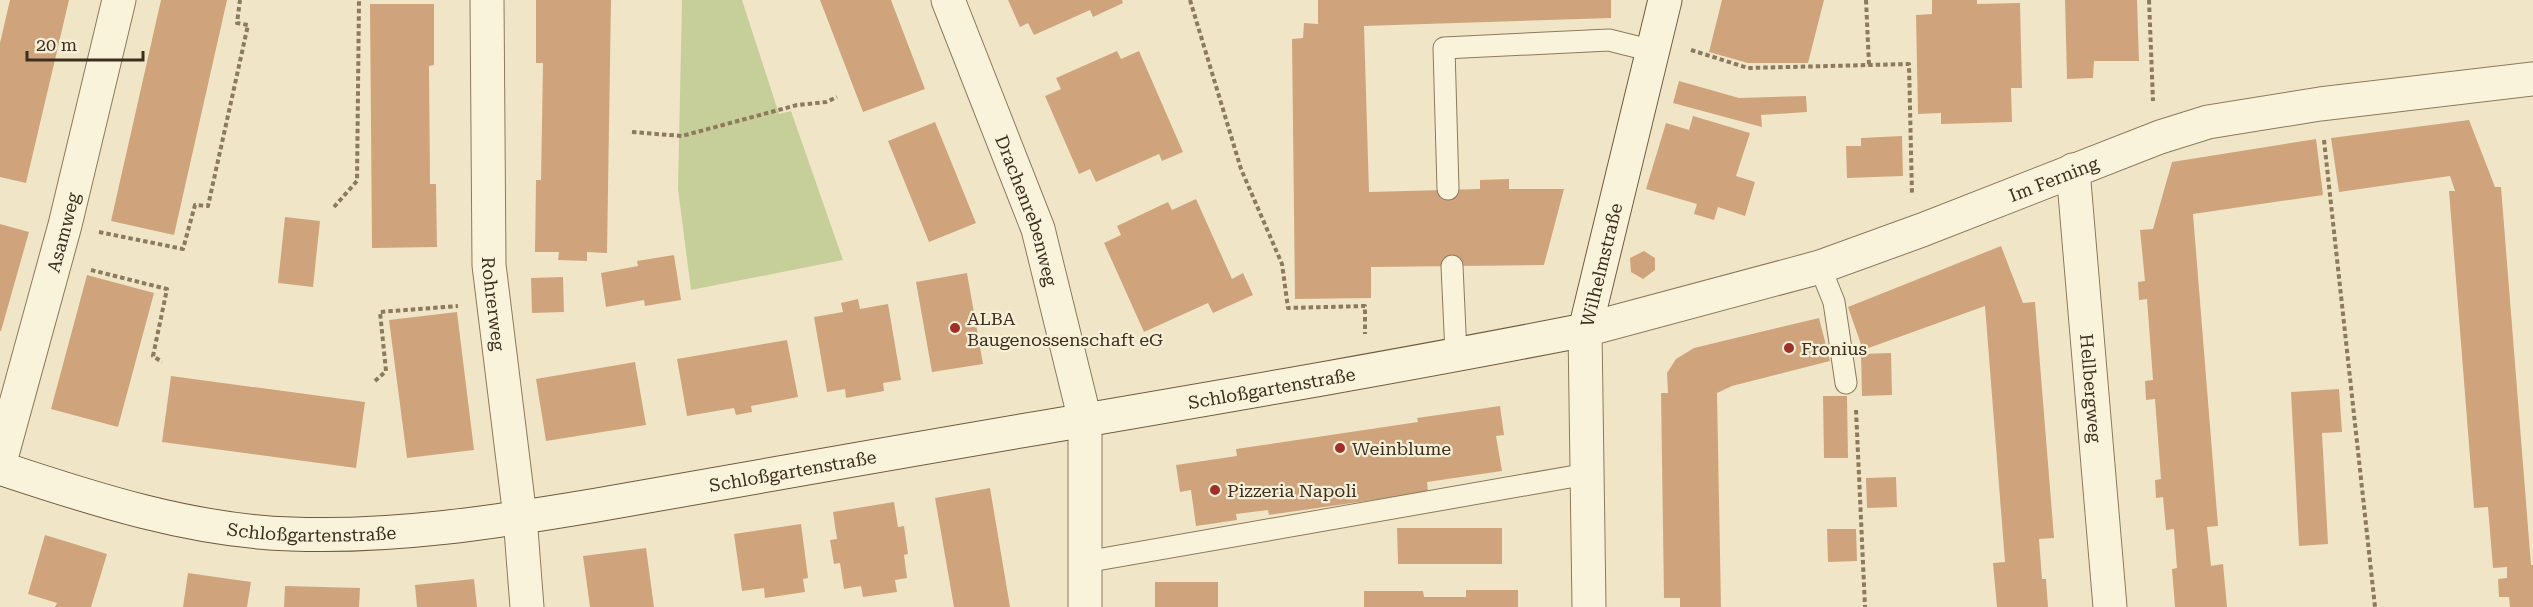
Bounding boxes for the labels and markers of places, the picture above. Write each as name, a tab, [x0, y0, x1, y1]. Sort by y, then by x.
place label: ALBA Baugenossenschaft eG	[967, 308, 1163, 350]
marker: ALBA Baugenossenschaft eG	[948, 321, 962, 335]
place label: Fronius	[1801, 338, 1867, 359]
marker: Fronius	[1782, 341, 1796, 355]
place label: Weinblume	[1352, 438, 1451, 459]
marker: Weinblume	[1333, 441, 1347, 455]
place label: Pizzeria Napoli	[1227, 480, 1357, 501]
marker: Pizzeria Napoli	[1208, 483, 1222, 497]

